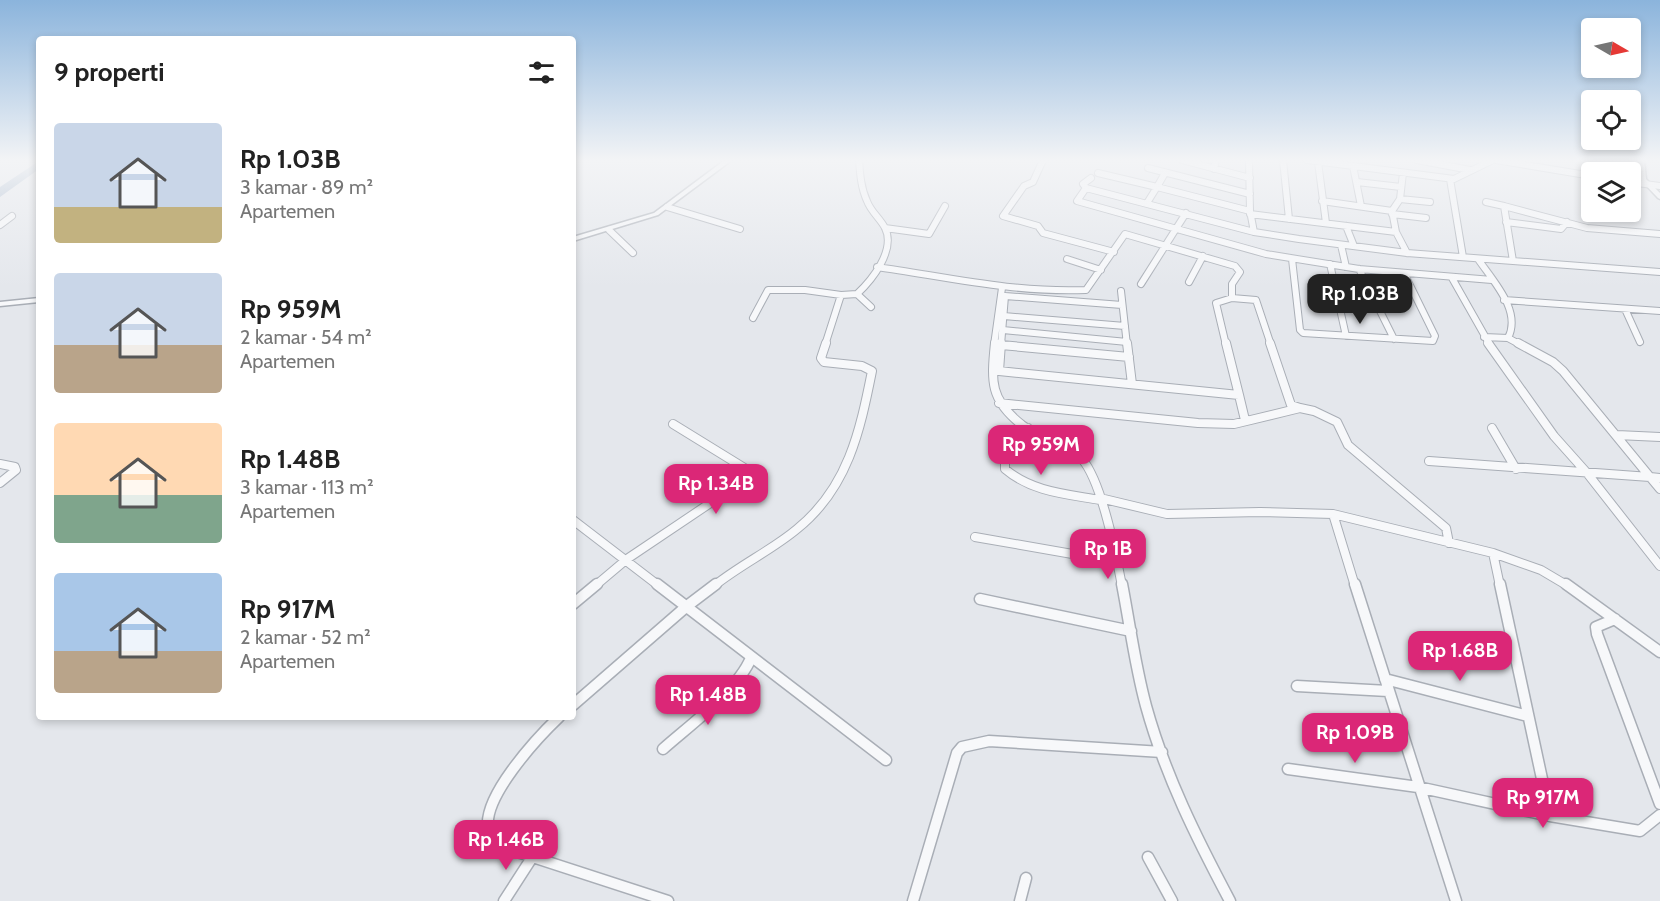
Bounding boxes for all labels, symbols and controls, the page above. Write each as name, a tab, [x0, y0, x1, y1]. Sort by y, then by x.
north arrow	[1581, 18, 1641, 78]
map controls	[1581, 18, 1641, 222]
text: 9 properti	[54, 56, 165, 88]
icon: filters	[525, 56, 558, 89]
button: locate	[1581, 90, 1641, 150]
text: Rp 1.03B	[240, 143, 341, 175]
icon: home	[102, 147, 174, 219]
button: layers	[1581, 162, 1641, 222]
text: 3 kamar · 89 m²	[240, 175, 373, 199]
text: Apartemen	[240, 199, 335, 223]
pin: Rp 1.03B	[1298, 274, 1422, 325]
text: Rp 1.03B	[1321, 281, 1399, 305]
text: Rp 959M	[240, 293, 341, 325]
icon: home	[102, 297, 174, 369]
text: 2 kamar · 54 m²	[240, 325, 372, 349]
text: Apartemen	[240, 349, 335, 373]
pin: Rp 959M	[986, 425, 1096, 476]
text: Rp 959M	[1002, 432, 1080, 456]
text: Rp 1.48B	[240, 443, 340, 475]
icon: home	[102, 447, 174, 519]
pin: Rp 1.34B	[654, 464, 778, 515]
text: Rp 1.34B	[678, 471, 754, 495]
text: 3 kamar · 113 m²	[240, 475, 374, 499]
text: Apartemen	[240, 499, 335, 523]
pin: Rp 1B	[1066, 529, 1150, 580]
text: Rp 1B	[1084, 536, 1132, 560]
text: Rp 917M	[240, 593, 335, 625]
icon: home	[102, 597, 174, 669]
text: 2 kamar · 52 m²	[240, 625, 371, 649]
pin: Rp 1.68B	[1398, 631, 1522, 682]
text: Rp 1.68B	[1422, 638, 1498, 662]
text: Apartemen	[240, 649, 335, 673]
pin: Rp 1.48B	[646, 675, 770, 726]
text: Rp 1.48B	[669, 682, 747, 706]
pin: Rp 1.09B	[1293, 713, 1417, 764]
text: Rp 1.09B	[1316, 720, 1394, 744]
pin: Rp 917M	[1488, 778, 1598, 829]
text: Rp 917M	[1506, 785, 1580, 809]
pin: Rp 1.46B	[444, 820, 568, 871]
text: Rp 1.46B	[468, 827, 544, 851]

